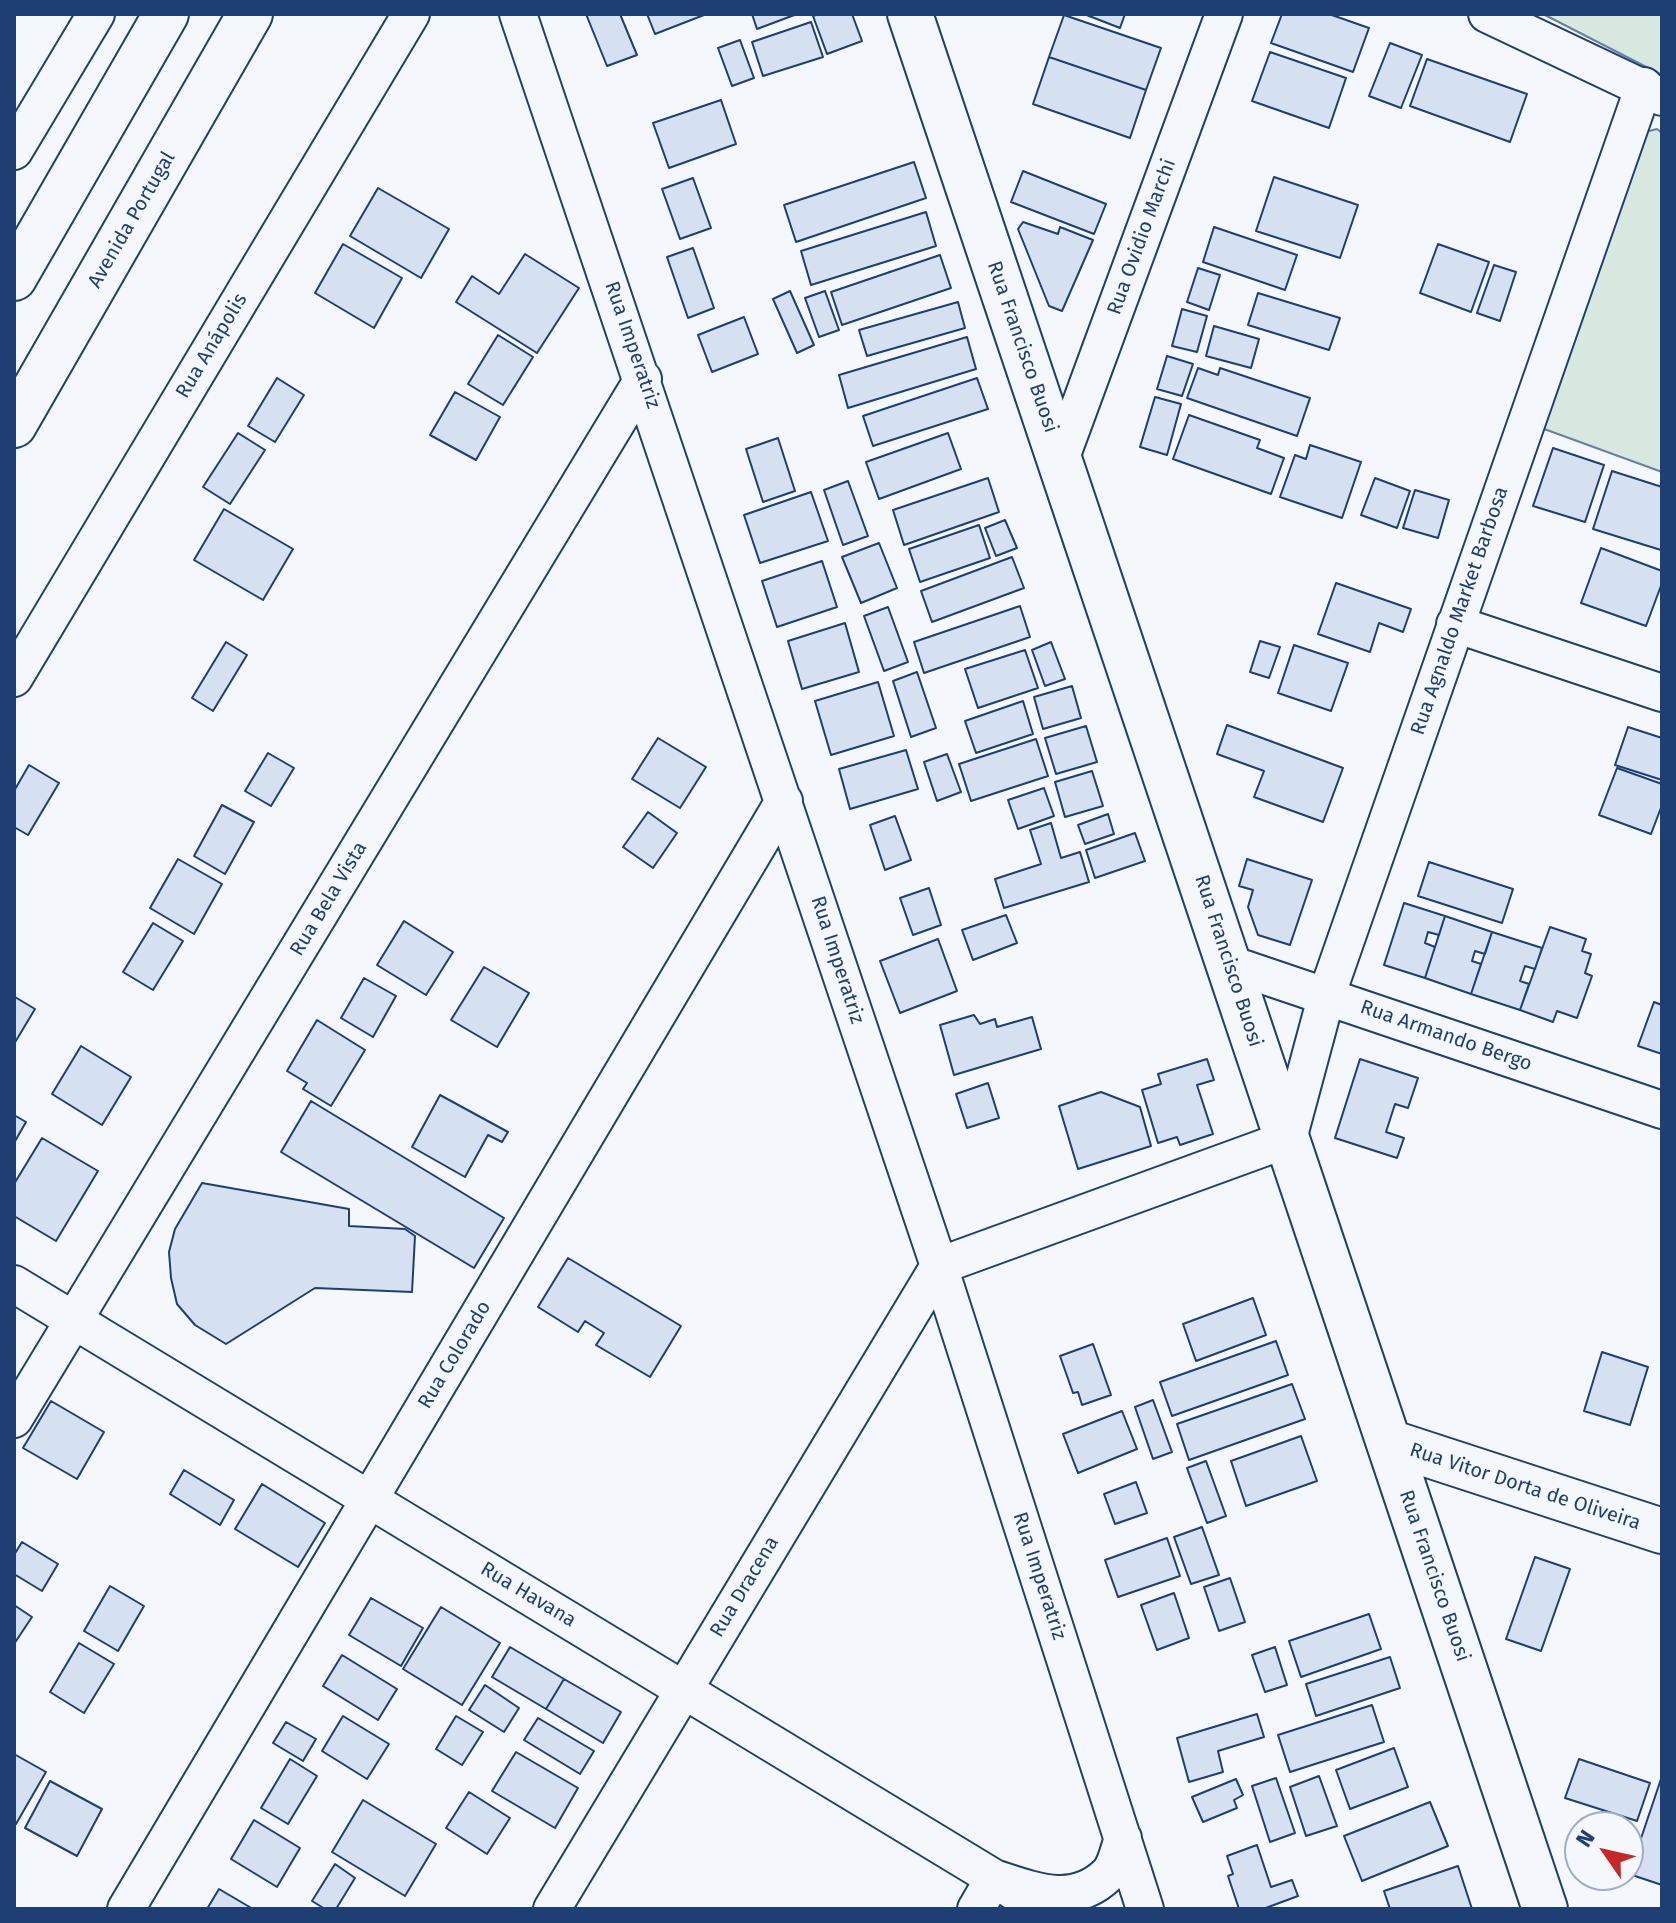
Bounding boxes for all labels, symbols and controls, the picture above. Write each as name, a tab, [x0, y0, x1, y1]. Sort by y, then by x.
street label: Avenida Portugal	[83, 148, 181, 292]
street label: Rua Ovidio Marchi	[1103, 156, 1181, 318]
street label: Rua Francisco Buosi	[981, 258, 1063, 436]
street label: Rua Imperatriz	[599, 278, 665, 412]
street label: Rua Anápolis	[171, 289, 253, 403]
street label: Rua Agnaldo Market Barbosa	[1406, 484, 1514, 738]
street label: Rua Bela Vista	[285, 838, 373, 960]
street label: Rua Francisco Buosi	[1189, 872, 1267, 1050]
street label: Rua Imperatriz	[805, 893, 869, 1027]
street label: Rua Armando Bergo	[1357, 995, 1535, 1077]
street label: Rua Colorado	[413, 1297, 497, 1413]
street label: Rua Vitor Dorta de Oliveira	[1406, 1438, 1644, 1536]
street label: Rua Francisco Buosi	[1393, 1487, 1475, 1665]
street label: Rua Imperatriz	[1007, 1509, 1071, 1643]
street label: Rua Dracena	[706, 1532, 784, 1642]
street label: Rua Havana	[476, 1557, 580, 1633]
north arrow	[1564, 1811, 1644, 1891]
text: N	[1570, 1825, 1601, 1852]

